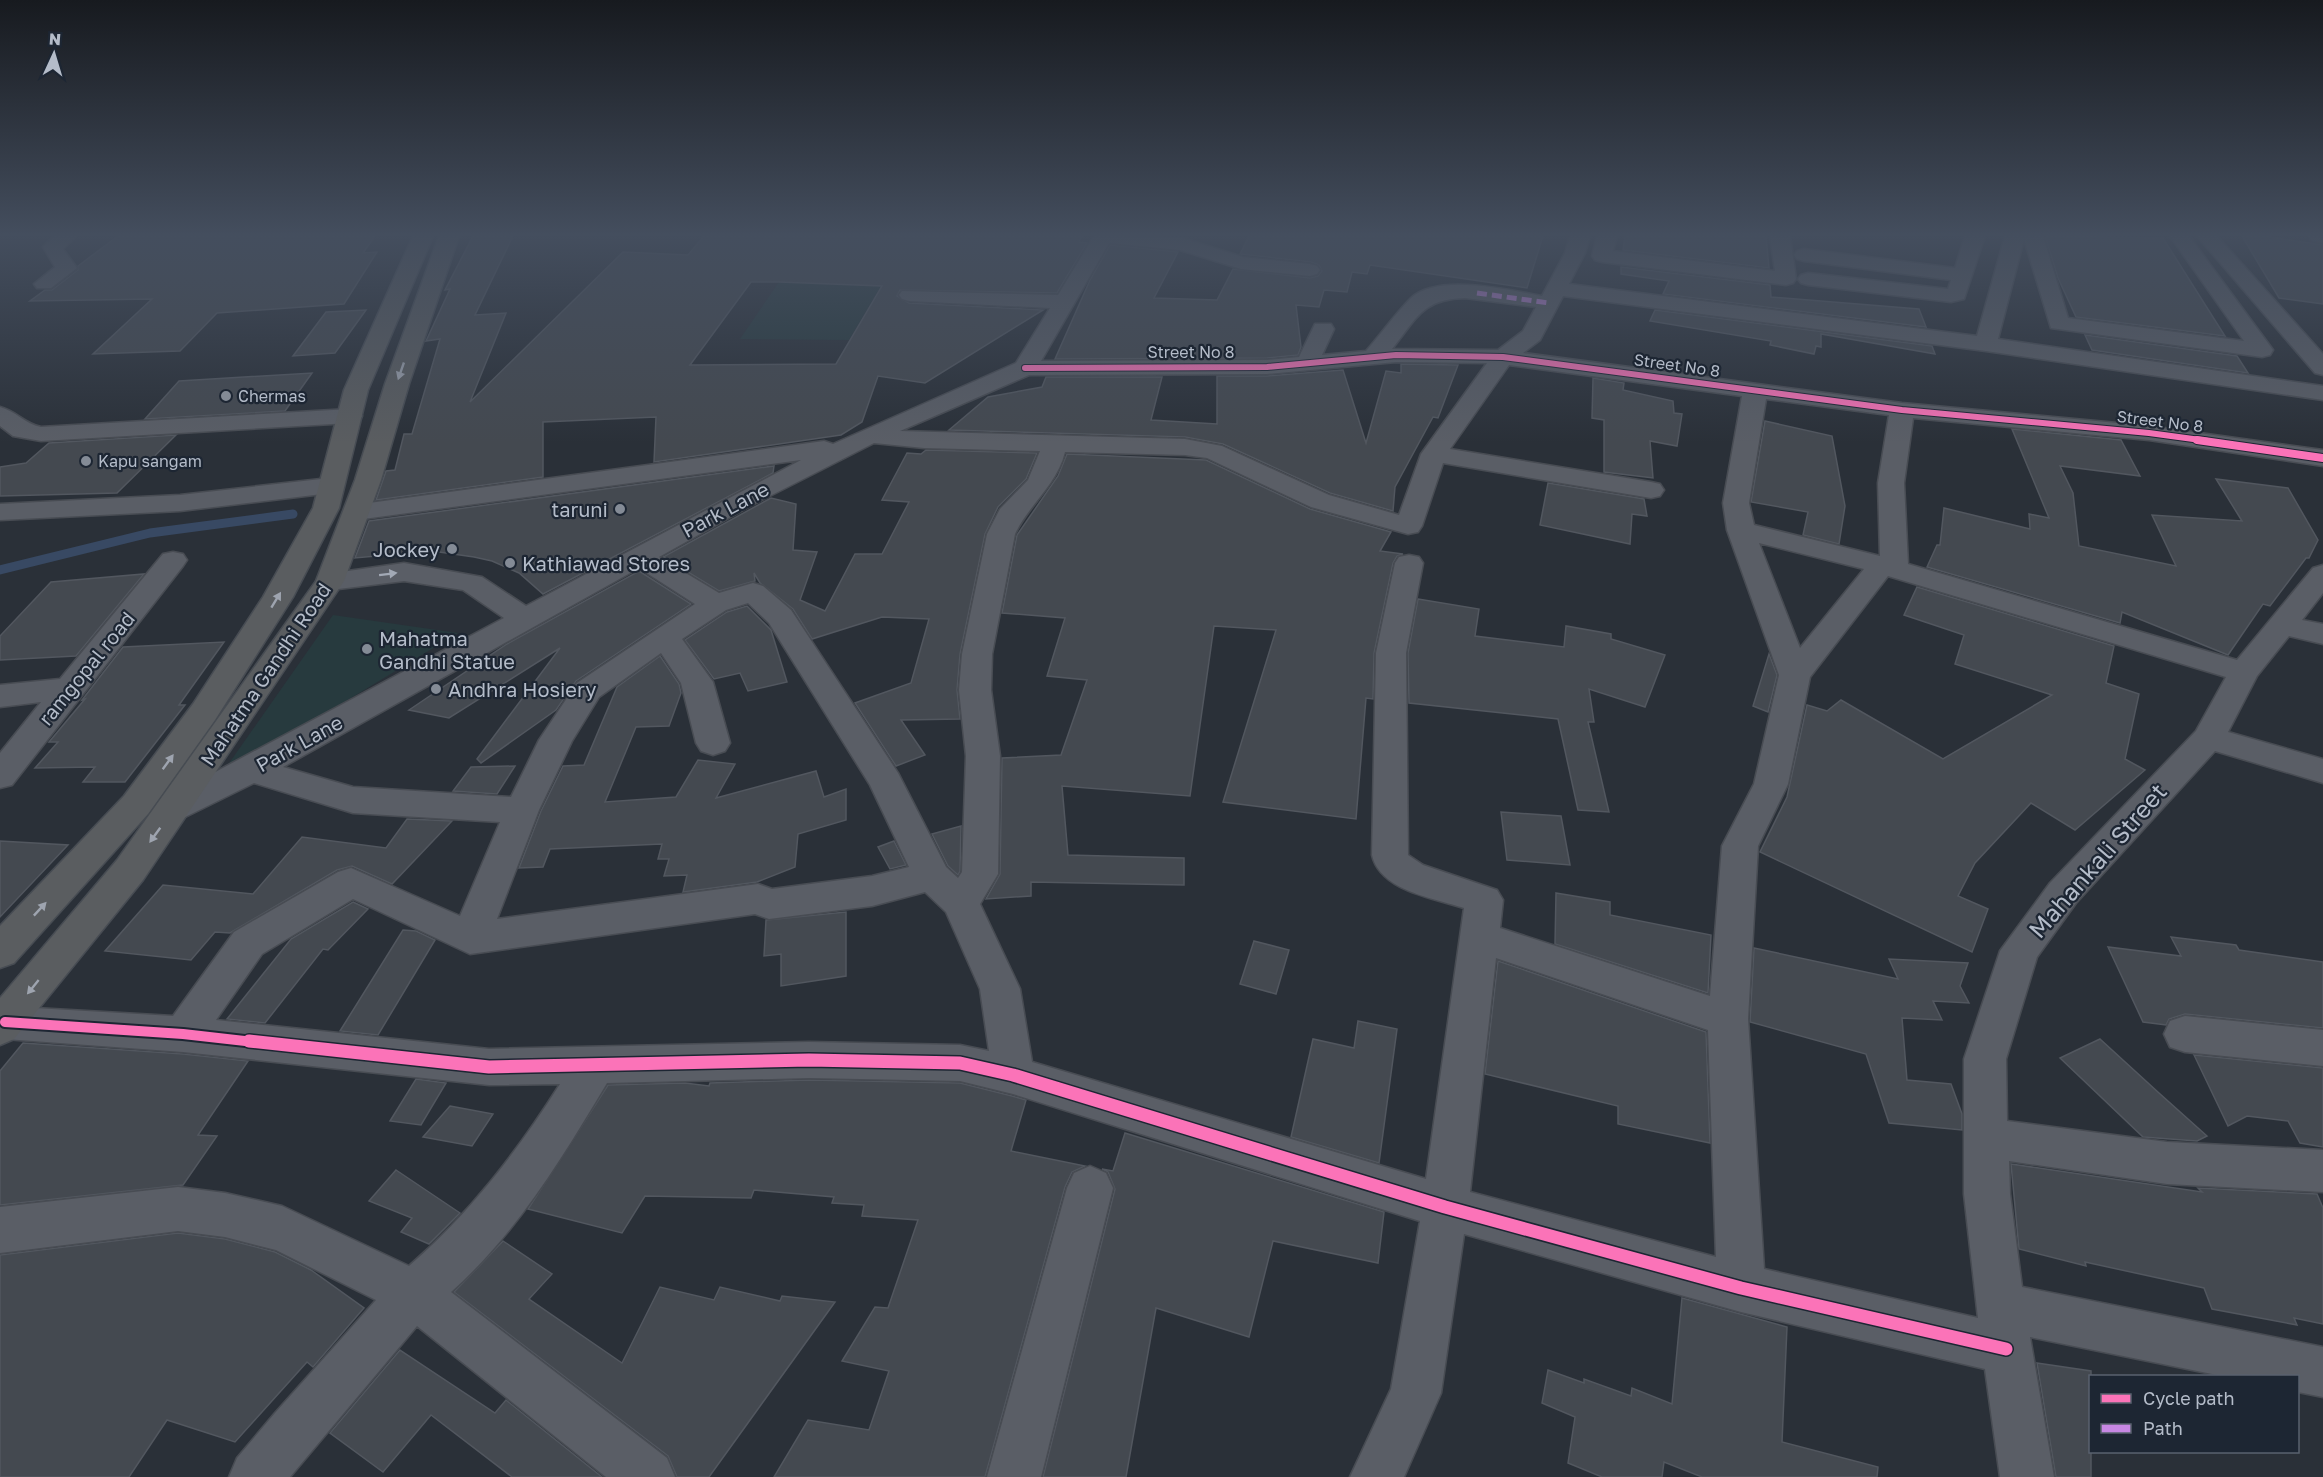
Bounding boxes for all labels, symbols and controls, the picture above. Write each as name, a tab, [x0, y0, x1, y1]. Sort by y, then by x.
north arrow	[24, 24, 84, 84]
text: N	[48, 29, 62, 49]
street label: Street No 8	[1148, 342, 1234, 362]
street label: Street No 8	[1633, 349, 1721, 381]
one-way arrow	[396, 362, 406, 380]
place label: Chermas	[238, 386, 306, 406]
marker: Chermas	[219, 389, 233, 403]
street label: Street No 8	[2116, 406, 2204, 436]
place label: Kapu sangam	[98, 451, 202, 471]
marker: Kapu sangam	[79, 454, 93, 468]
street label: Park Lane	[677, 476, 773, 542]
place label: taruni	[551, 497, 608, 521]
marker: taruni	[613, 502, 627, 516]
place label: Jockey	[373, 537, 440, 561]
marker: Jockey	[445, 542, 459, 556]
place label: Kathiawad Stores	[522, 551, 690, 575]
marker: Kathiawad Stores	[503, 556, 517, 570]
one-way arrow	[378, 569, 397, 579]
street label: Mahatma Gandhi Road	[195, 578, 335, 770]
one-way arrow	[271, 591, 281, 608]
street label: ramgopal road	[33, 606, 139, 730]
place label: Mahatma Gandhi Statue	[379, 626, 515, 673]
marker: Mahatma Gandhi Statue	[360, 642, 374, 656]
place label: Andhra Hosiery	[448, 677, 597, 701]
marker: Andhra Hosiery	[429, 682, 443, 696]
street label: Park Lane	[252, 709, 346, 777]
one-way arrow	[162, 755, 174, 771]
street label: Mahankali Street	[2022, 777, 2172, 943]
one-way arrow	[149, 827, 161, 843]
one-way arrow	[33, 901, 47, 916]
one-way arrow	[27, 979, 40, 994]
legend	[2089, 1375, 2299, 1453]
text: Cycle path	[2143, 1387, 2235, 1409]
text: Path	[2143, 1417, 2183, 1439]

